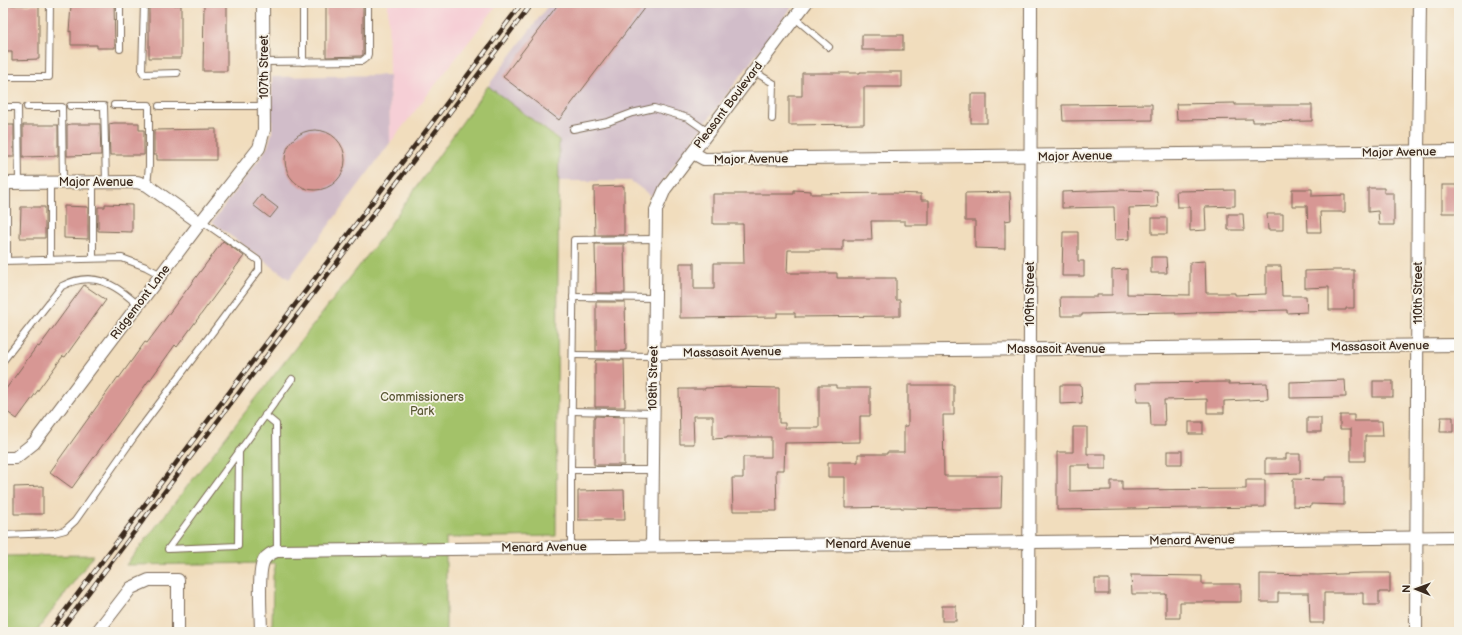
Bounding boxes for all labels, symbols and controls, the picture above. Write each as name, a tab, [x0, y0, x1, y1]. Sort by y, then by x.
street label: 107th Street	[257, 35, 272, 99]
street label: Pleasant Boulevard	[691, 59, 766, 152]
street label: Major Avenue	[1362, 144, 1436, 161]
street label: Major Avenue	[1038, 148, 1112, 165]
street label: Major Avenue	[714, 151, 788, 168]
street label: Major Avenue	[59, 175, 133, 190]
street label: 109th Street	[1023, 261, 1038, 326]
street label: 110th Street	[1411, 261, 1426, 324]
street label: Ridgemont Lane	[107, 262, 173, 343]
street label: Massasoit Avenue	[1331, 338, 1429, 355]
street label: Massasoit Avenue	[1007, 342, 1105, 357]
street label: Massasoit Avenue	[683, 344, 781, 361]
street label: 108th Street	[645, 345, 662, 411]
park label: Commissioners Park	[380, 390, 464, 419]
street label: Menard Avenue	[1149, 532, 1235, 549]
street label: Menard Avenue	[825, 537, 911, 552]
street label: Menard Avenue	[501, 539, 587, 556]
north arrow	[1396, 569, 1436, 609]
text: N	[1400, 585, 1413, 593]

